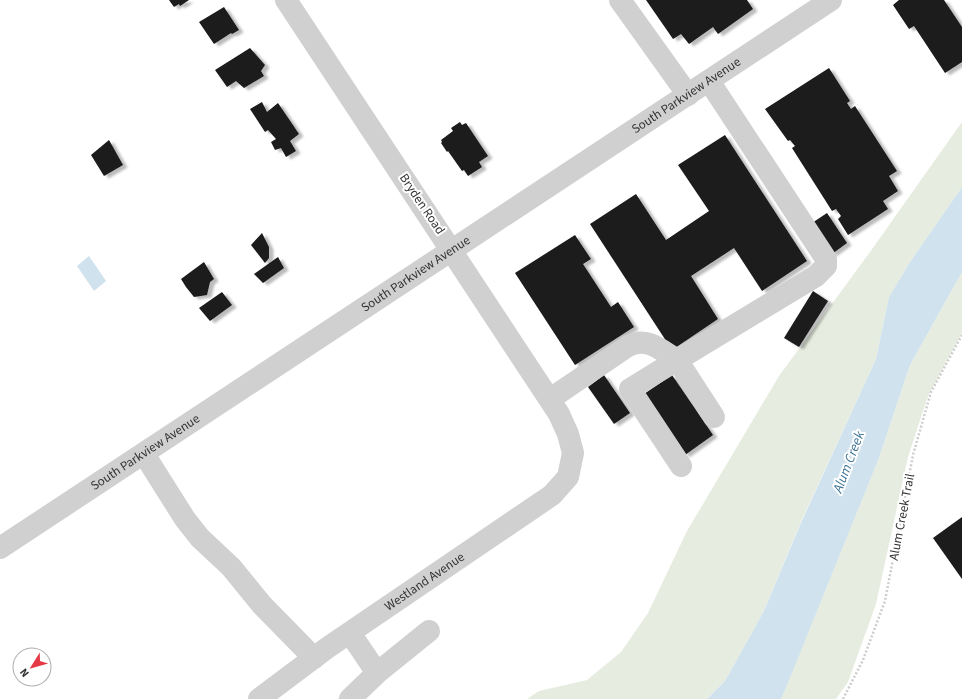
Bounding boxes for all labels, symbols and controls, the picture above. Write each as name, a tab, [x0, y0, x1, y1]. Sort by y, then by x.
street label: South Parkview Avenue	[628, 53, 744, 138]
street label: Bryden Road	[395, 170, 449, 238]
street label: South Parkview Avenue	[358, 231, 474, 316]
street label: South Parkview Avenue	[87, 410, 203, 495]
water label: Alum Creek	[828, 428, 870, 497]
street label: Alum Creek Trail	[885, 472, 919, 562]
street label: Westland Avenue	[381, 548, 468, 615]
north arrow	[12, 647, 52, 687]
text: N	[16, 665, 33, 680]

